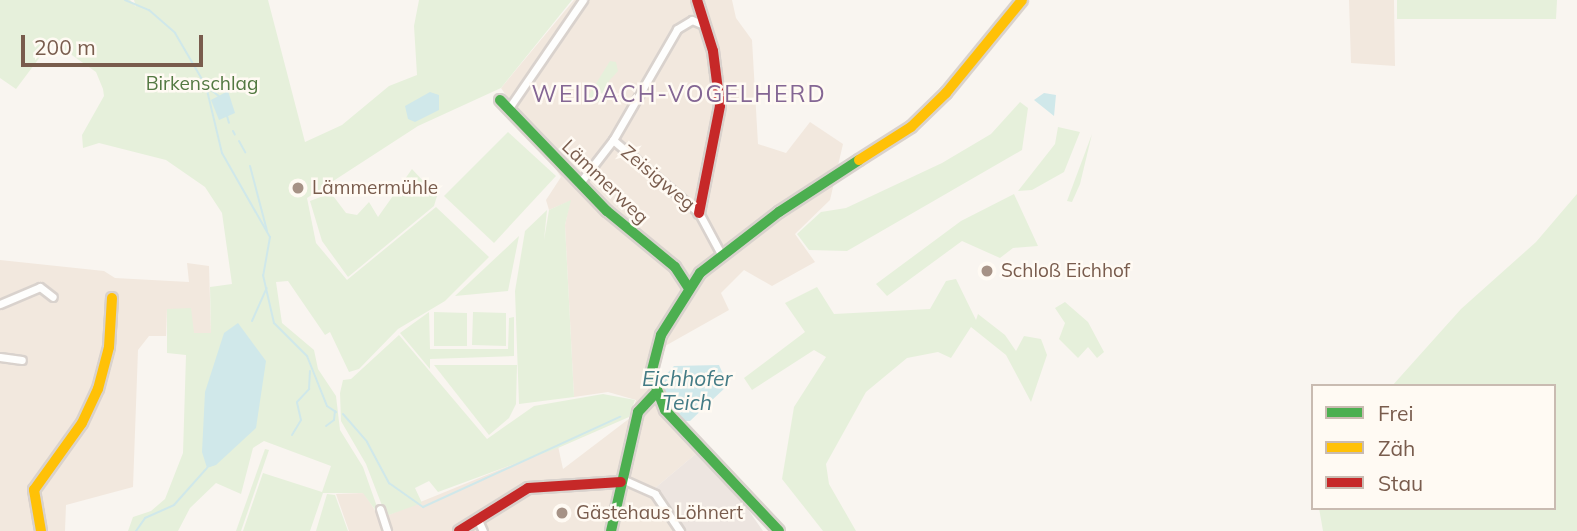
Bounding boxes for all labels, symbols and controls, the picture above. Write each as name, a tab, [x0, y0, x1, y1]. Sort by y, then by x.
scale bar	[24, 21, 206, 65]
text: 200 m	[34, 34, 96, 60]
park label: Birkenschlag	[146, 73, 258, 95]
district label: WEIDACH-VOGELHERD	[534, 80, 824, 108]
street label: Lämmerweg	[557, 135, 653, 229]
street label: Zeisigweg	[616, 141, 700, 215]
place label: Lämmermühle	[312, 177, 438, 199]
marker: Lämmermühle	[290, 180, 306, 196]
place label: Schloß Eichhof	[1001, 260, 1130, 282]
marker: Schloß Eichhof	[979, 263, 995, 279]
water label: Eichhofer Teich	[642, 365, 732, 415]
legend	[1311, 384, 1556, 510]
text: Frei	[1378, 400, 1414, 426]
text: Zäh	[1378, 435, 1415, 461]
text: Stau	[1378, 470, 1423, 496]
place label: Gästehaus Löhnert	[576, 502, 743, 524]
marker: Gästehaus Löhnert	[554, 505, 570, 521]

